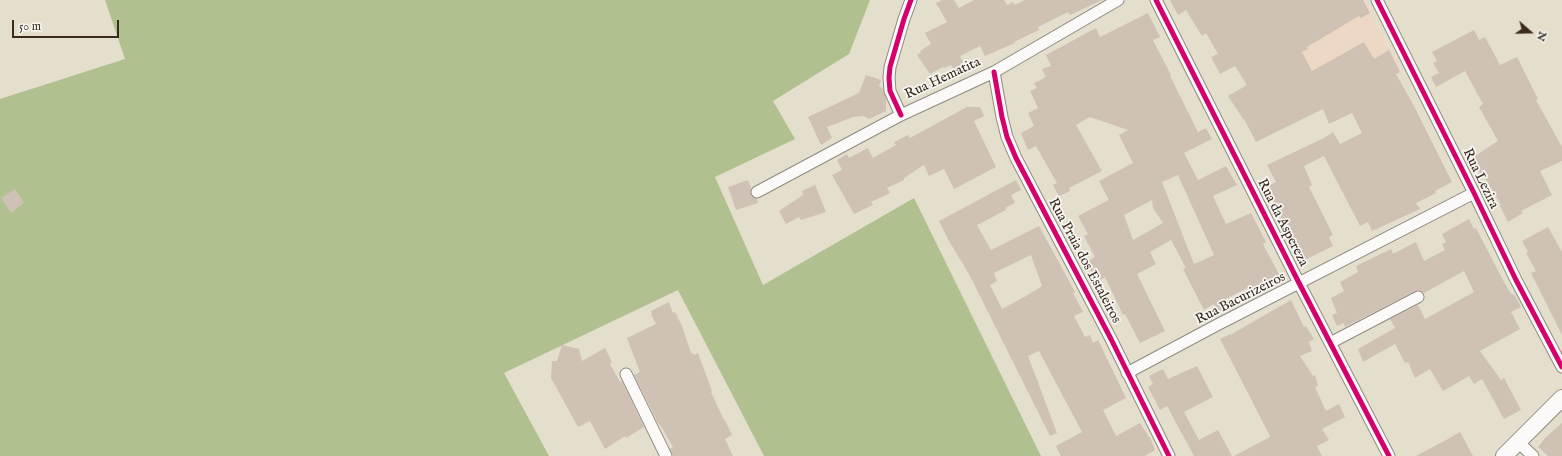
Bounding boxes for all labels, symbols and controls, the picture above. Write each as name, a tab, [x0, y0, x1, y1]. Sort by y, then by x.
scale bar	[14, 12, 121, 38]
north arrow	[1510, 12, 1550, 52]
text: 50 m	[19, 19, 41, 34]
text: N	[1533, 29, 1549, 43]
street label: Rua Hematita	[903, 54, 983, 104]
street label: Rua Lezira	[1458, 146, 1502, 212]
street label: Rua da Aspereza	[1253, 176, 1311, 270]
street label: Rua Praia dos Estaleiros	[1044, 196, 1124, 326]
street label: Rua Bacurizeiros	[1193, 269, 1289, 329]

